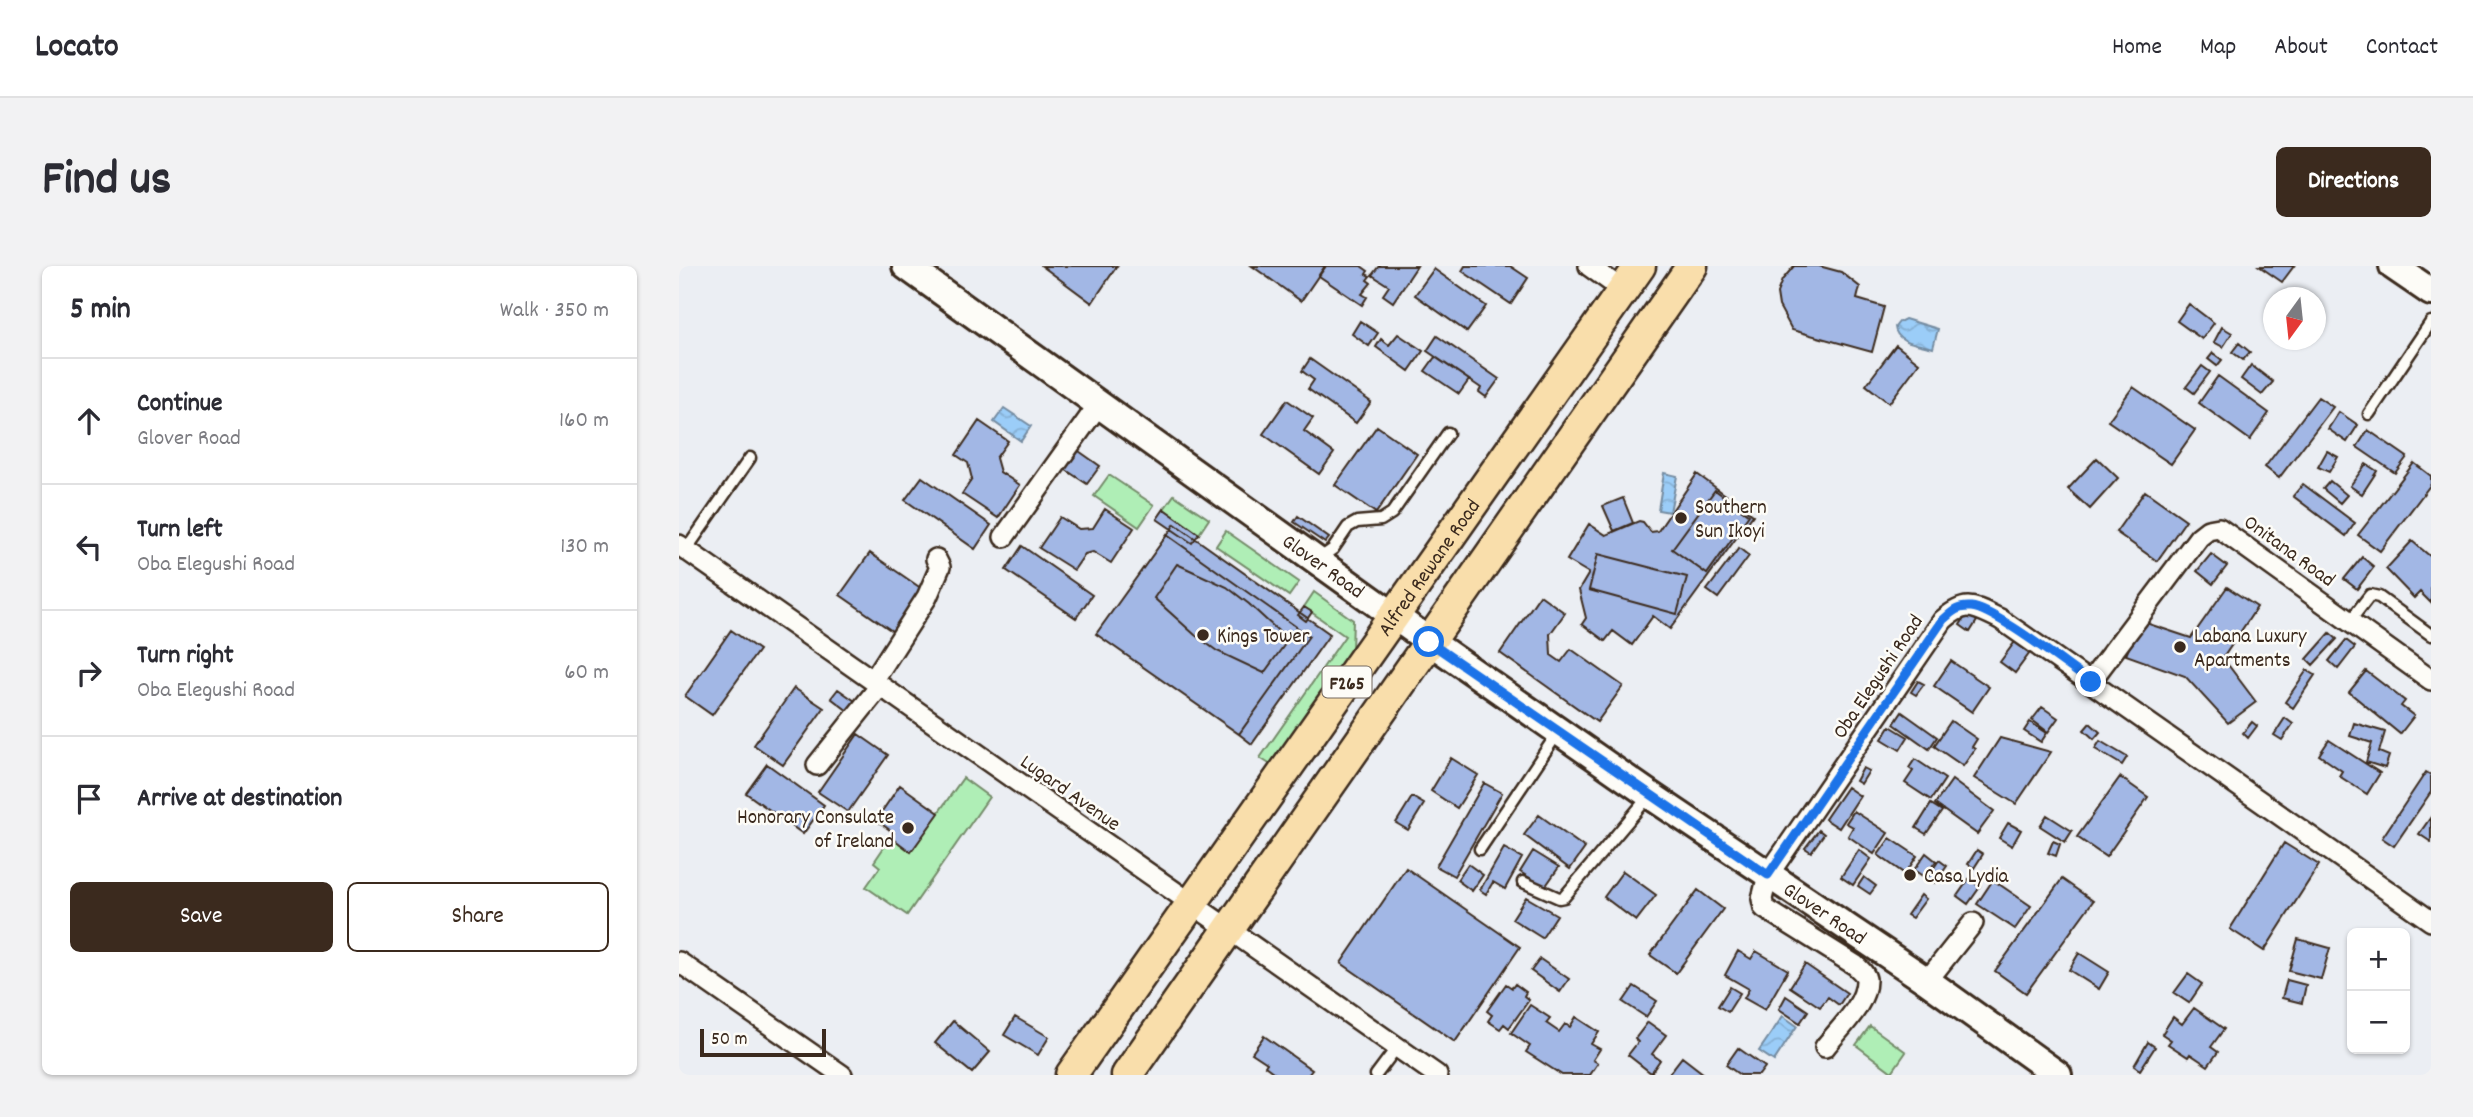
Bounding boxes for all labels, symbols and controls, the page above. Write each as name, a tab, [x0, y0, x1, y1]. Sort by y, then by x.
text: Locato	[35, 25, 119, 72]
text: Home	[2112, 31, 2162, 65]
text: Map	[2200, 31, 2236, 65]
text: About	[2274, 31, 2328, 65]
text: Contact	[2366, 31, 2438, 65]
text: Find us	[42, 147, 171, 217]
button: Directions	[2276, 147, 2431, 217]
north arrow	[2263, 287, 2326, 350]
text: 5 min	[70, 290, 131, 333]
text: Walk · 350 m	[500, 295, 609, 328]
text: Continue	[137, 386, 222, 423]
icon: ahead	[70, 402, 108, 440]
text: 160 m	[559, 405, 609, 438]
text: Glover Road	[137, 423, 241, 456]
street label: Alfred Rewane Road	[1372, 494, 1489, 643]
place label: Southern Sun Ikoyi	[1695, 494, 1767, 548]
street label: Onitana Road	[2236, 509, 2340, 596]
marker: Southern Sun Ikoyi	[1673, 510, 1689, 526]
text: Turn left	[137, 512, 223, 549]
icon: left	[70, 528, 108, 566]
street label: Glover Road	[1275, 528, 1369, 608]
text: 130 m	[560, 531, 609, 564]
text: Oba Elegushi Road	[137, 549, 295, 582]
street label: Oba Elegushi Road	[1827, 610, 1932, 746]
place label: Kings Tower	[1217, 623, 1310, 653]
place label: Labana Luxury Apartments	[2194, 623, 2307, 677]
route start	[1413, 626, 1444, 657]
marker: Kings Tower	[1195, 627, 1211, 643]
text: Turn right	[137, 638, 234, 675]
marker: Labana Luxury Apartments	[2172, 639, 2188, 655]
icon: right	[70, 654, 108, 692]
text: 60 m	[564, 657, 609, 690]
road number: F265	[1323, 666, 1371, 698]
route end	[2075, 666, 2106, 697]
text: Oba Elegushi Road	[137, 675, 295, 708]
street label: Lugard Avenue	[1013, 749, 1126, 840]
icon: arrive	[70, 780, 108, 818]
text: Arrive at destination	[137, 781, 342, 818]
place label: Honorary Consulate of Ireland	[737, 804, 894, 858]
marker: Honorary Consulate of Ireland	[900, 820, 916, 836]
place label: Casa Lydia	[1924, 863, 2010, 893]
marker: Casa Lydia	[1902, 867, 1918, 883]
street label: Glover Road	[1776, 876, 1871, 954]
button: Save	[70, 882, 333, 952]
button: Share	[347, 882, 609, 952]
map controls	[2347, 928, 2410, 1054]
button: +	[2347, 928, 2410, 991]
button: −	[2347, 991, 2410, 1054]
scale bar	[700, 1026, 826, 1058]
text: 50 m	[711, 1027, 748, 1054]

